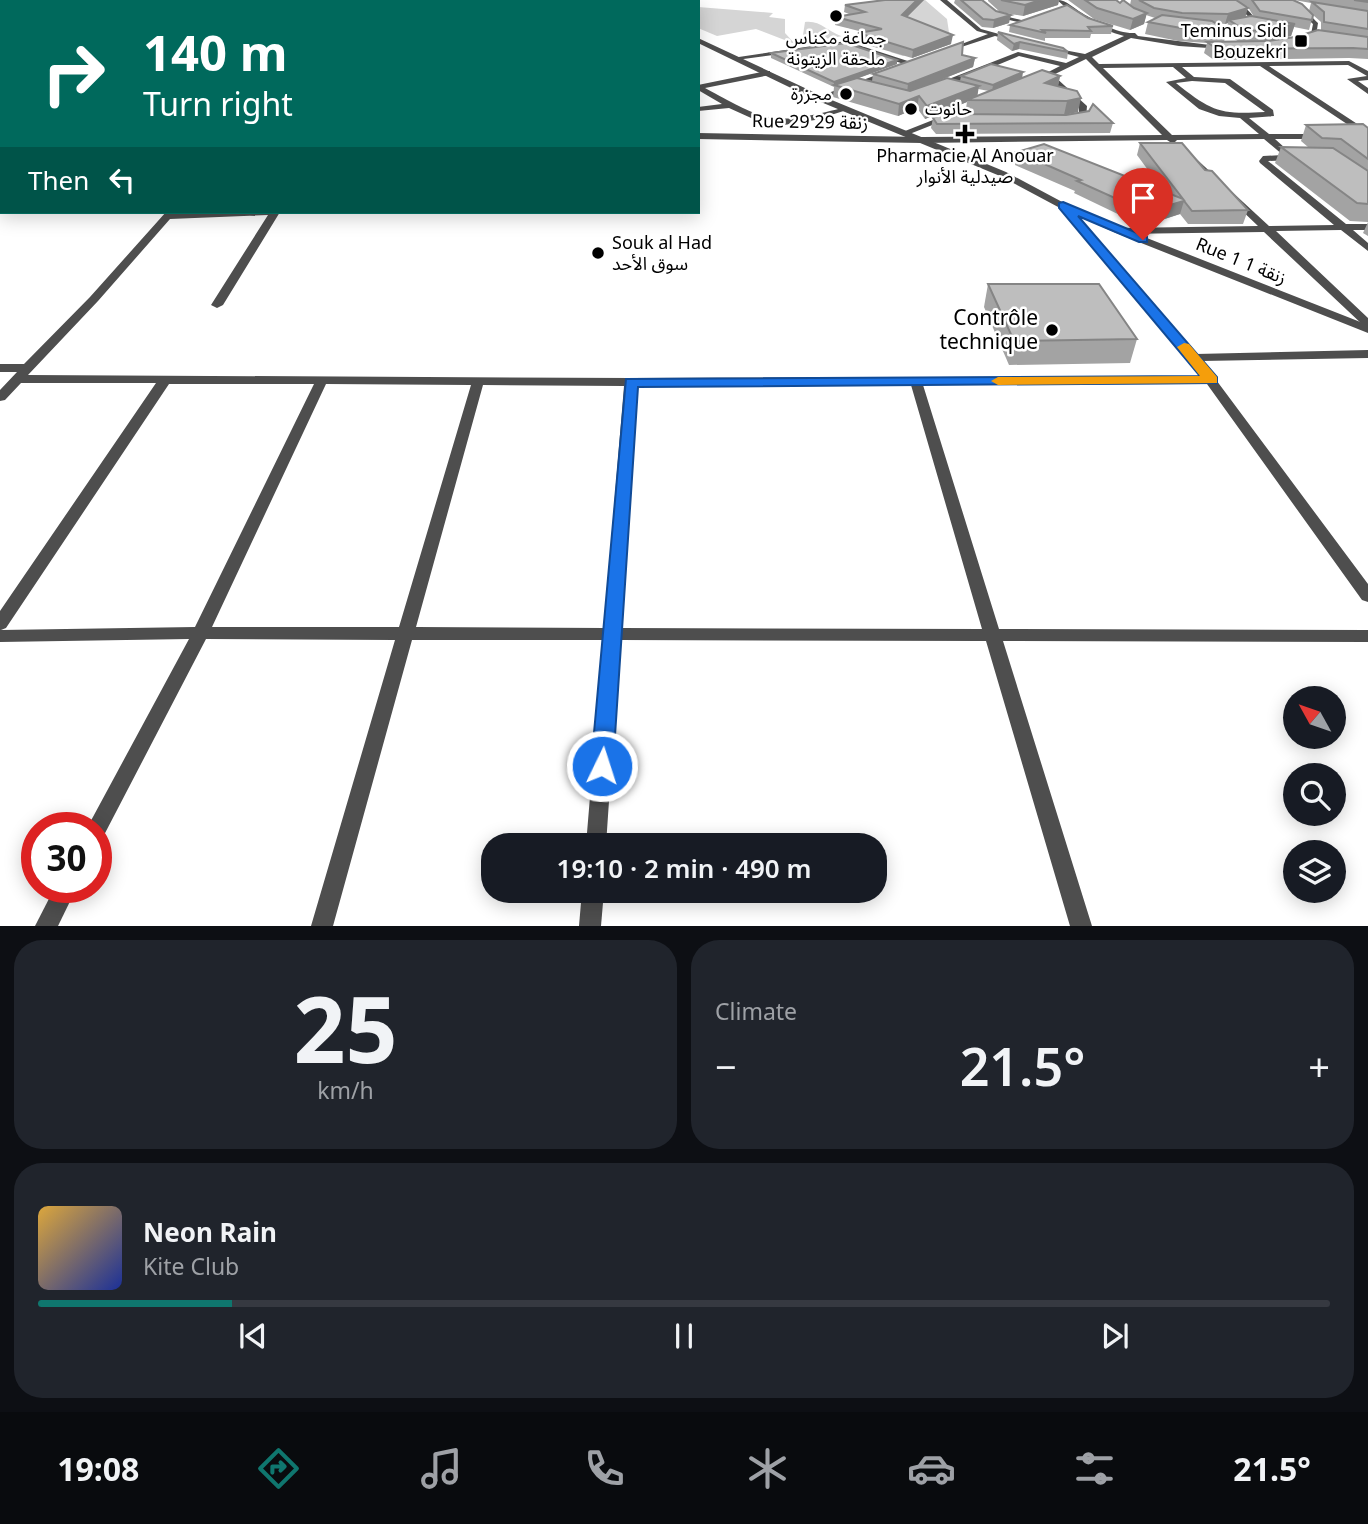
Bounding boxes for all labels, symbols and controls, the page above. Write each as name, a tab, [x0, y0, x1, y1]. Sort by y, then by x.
marker: جماعة مكناس ملحقة الزيتونة	[828, 8, 844, 24]
place label: Teminus Sidi Bouzekri	[1181, 18, 1287, 63]
text: 140 m	[143, 19, 288, 85]
place label: جماعة مكناس ملحقة الزيتونة	[786, 25, 886, 70]
icon: right	[28, 28, 119, 119]
marker: Teminus Sidi Bouzekri	[1293, 33, 1309, 49]
place label: مجزرة	[791, 81, 832, 105]
text: Turn right	[143, 82, 293, 125]
marker: مجزرة	[838, 86, 854, 102]
place label: حانوت	[925, 96, 972, 120]
marker: حانوت	[903, 101, 919, 117]
street label: Rue 29 زنقة 29	[752, 108, 868, 134]
marker: Pharmacie Al Anouar صيدلية الأنوار	[957, 126, 973, 142]
place label: Pharmacie Al Anouar صيدلية الأنوار	[876, 143, 1054, 188]
icon: left	[103, 161, 141, 199]
text: Then	[28, 162, 89, 198]
pin	[1113, 168, 1173, 240]
icon: arrive	[1124, 179, 1162, 217]
place label: Souk al Had سوق الأحد	[612, 230, 712, 275]
street label: Rue 1 زنقة 1	[1193, 231, 1290, 289]
marker: Souk al Had سوق الأحد	[590, 245, 606, 261]
place label: Contrôle technique	[939, 303, 1038, 355]
marker: Contrôle technique	[1044, 322, 1060, 338]
north arrow	[1283, 686, 1346, 749]
map controls	[1283, 686, 1346, 903]
position arrow	[565, 729, 639, 803]
button: search	[1283, 763, 1346, 826]
speed limit sign: 30	[21, 812, 112, 903]
button: layers	[1283, 840, 1346, 903]
text: 19:10 · 2 min · 490 m	[557, 850, 811, 886]
text: 25	[293, 966, 398, 1090]
text: Climate	[715, 995, 797, 1027]
text: 21.5°	[960, 1030, 1085, 1101]
text: −	[715, 1040, 737, 1092]
text: +	[1308, 1040, 1330, 1092]
text: km/h	[317, 1074, 374, 1106]
text: Neon Rain	[143, 1214, 277, 1250]
text: Kite Club	[143, 1250, 239, 1282]
icon: previous	[234, 1317, 272, 1355]
icon: pause	[665, 1317, 703, 1355]
icon: next	[1096, 1317, 1134, 1355]
icon: directions	[254, 1444, 303, 1493]
icon: music	[417, 1444, 466, 1493]
icon: phone	[580, 1444, 629, 1493]
icon: climate	[743, 1444, 792, 1493]
icon: car	[907, 1444, 956, 1493]
icon: filters	[1070, 1444, 1119, 1493]
text: 19:08	[57, 1447, 139, 1490]
text: 21.5°	[1233, 1447, 1311, 1490]

